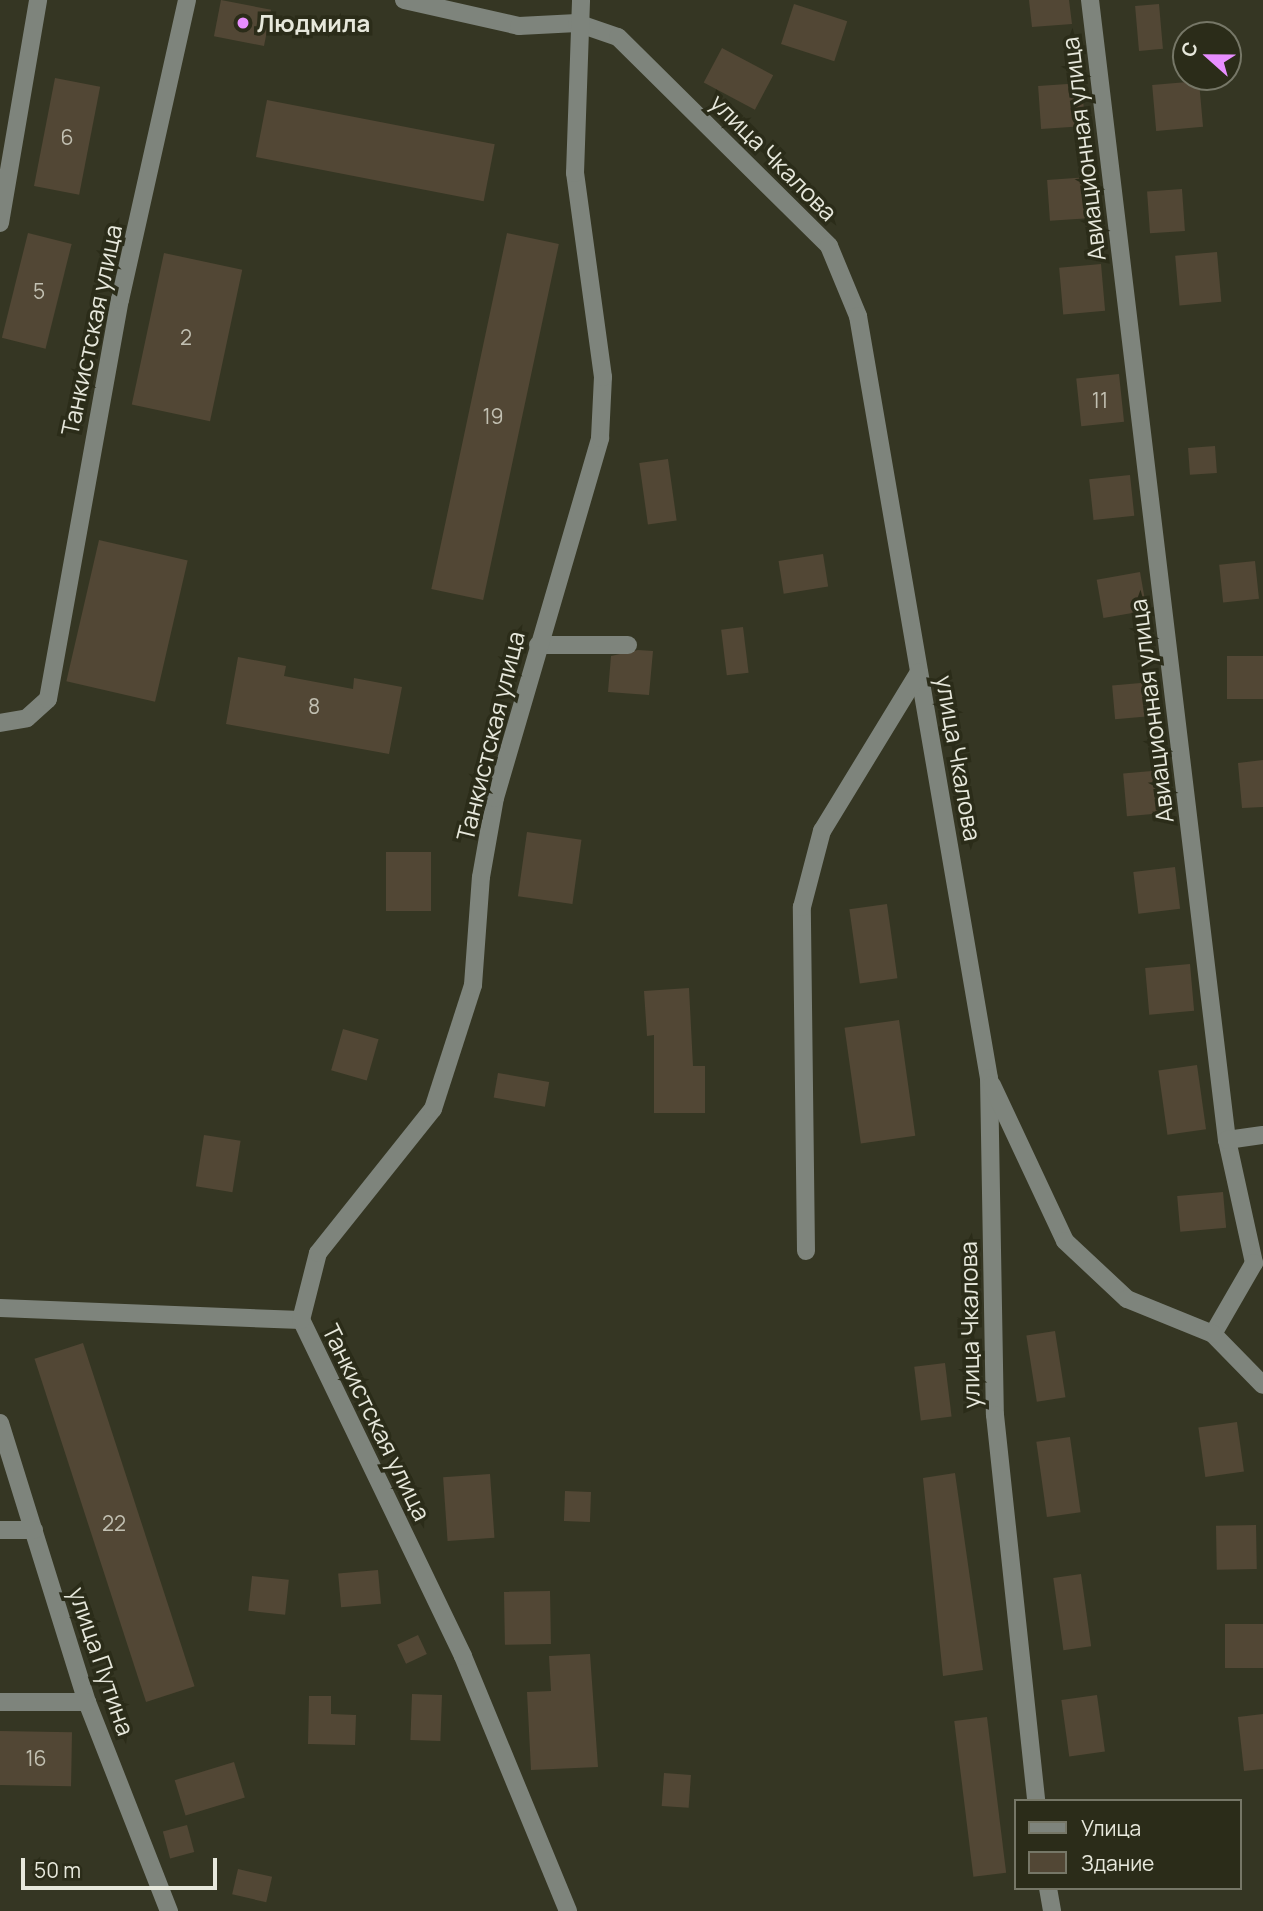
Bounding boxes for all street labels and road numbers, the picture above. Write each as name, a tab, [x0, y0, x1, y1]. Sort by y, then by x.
street label: Авиационная улица	[1055, 35, 1111, 263]
street label: улица Чкалова	[705, 88, 843, 226]
street label: Танкистская улица	[55, 222, 127, 438]
street label: Авиационная улица	[1123, 597, 1179, 825]
street label: Танкистская улица	[450, 628, 530, 844]
street label: улица Чкалова	[930, 673, 988, 843]
street label: улица Чкалова	[953, 1241, 985, 1409]
street label: Танкистская улица	[317, 1319, 437, 1525]
street label: улица Путина	[63, 1583, 141, 1739]

